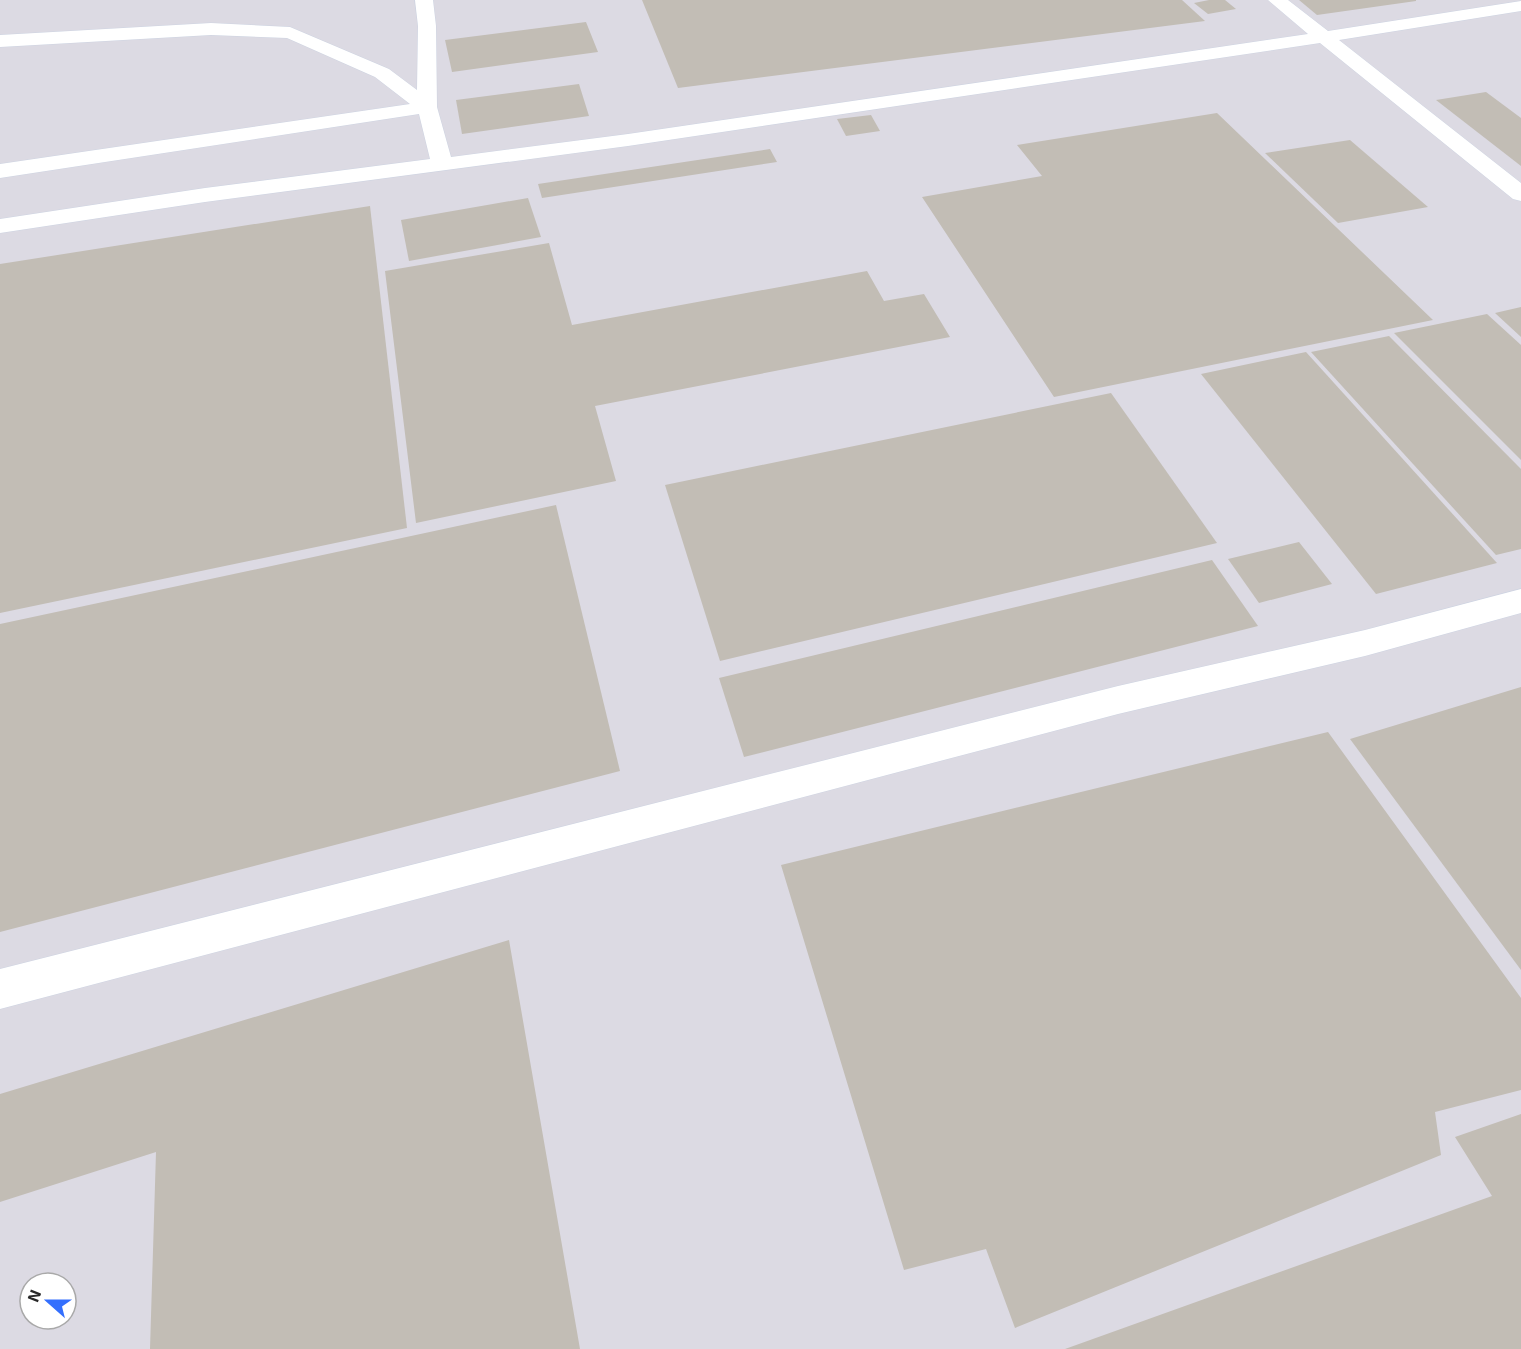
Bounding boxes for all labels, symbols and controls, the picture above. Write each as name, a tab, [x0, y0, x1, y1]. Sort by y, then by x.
north arrow	[18, 1271, 78, 1331]
text: N	[23, 1287, 44, 1304]

